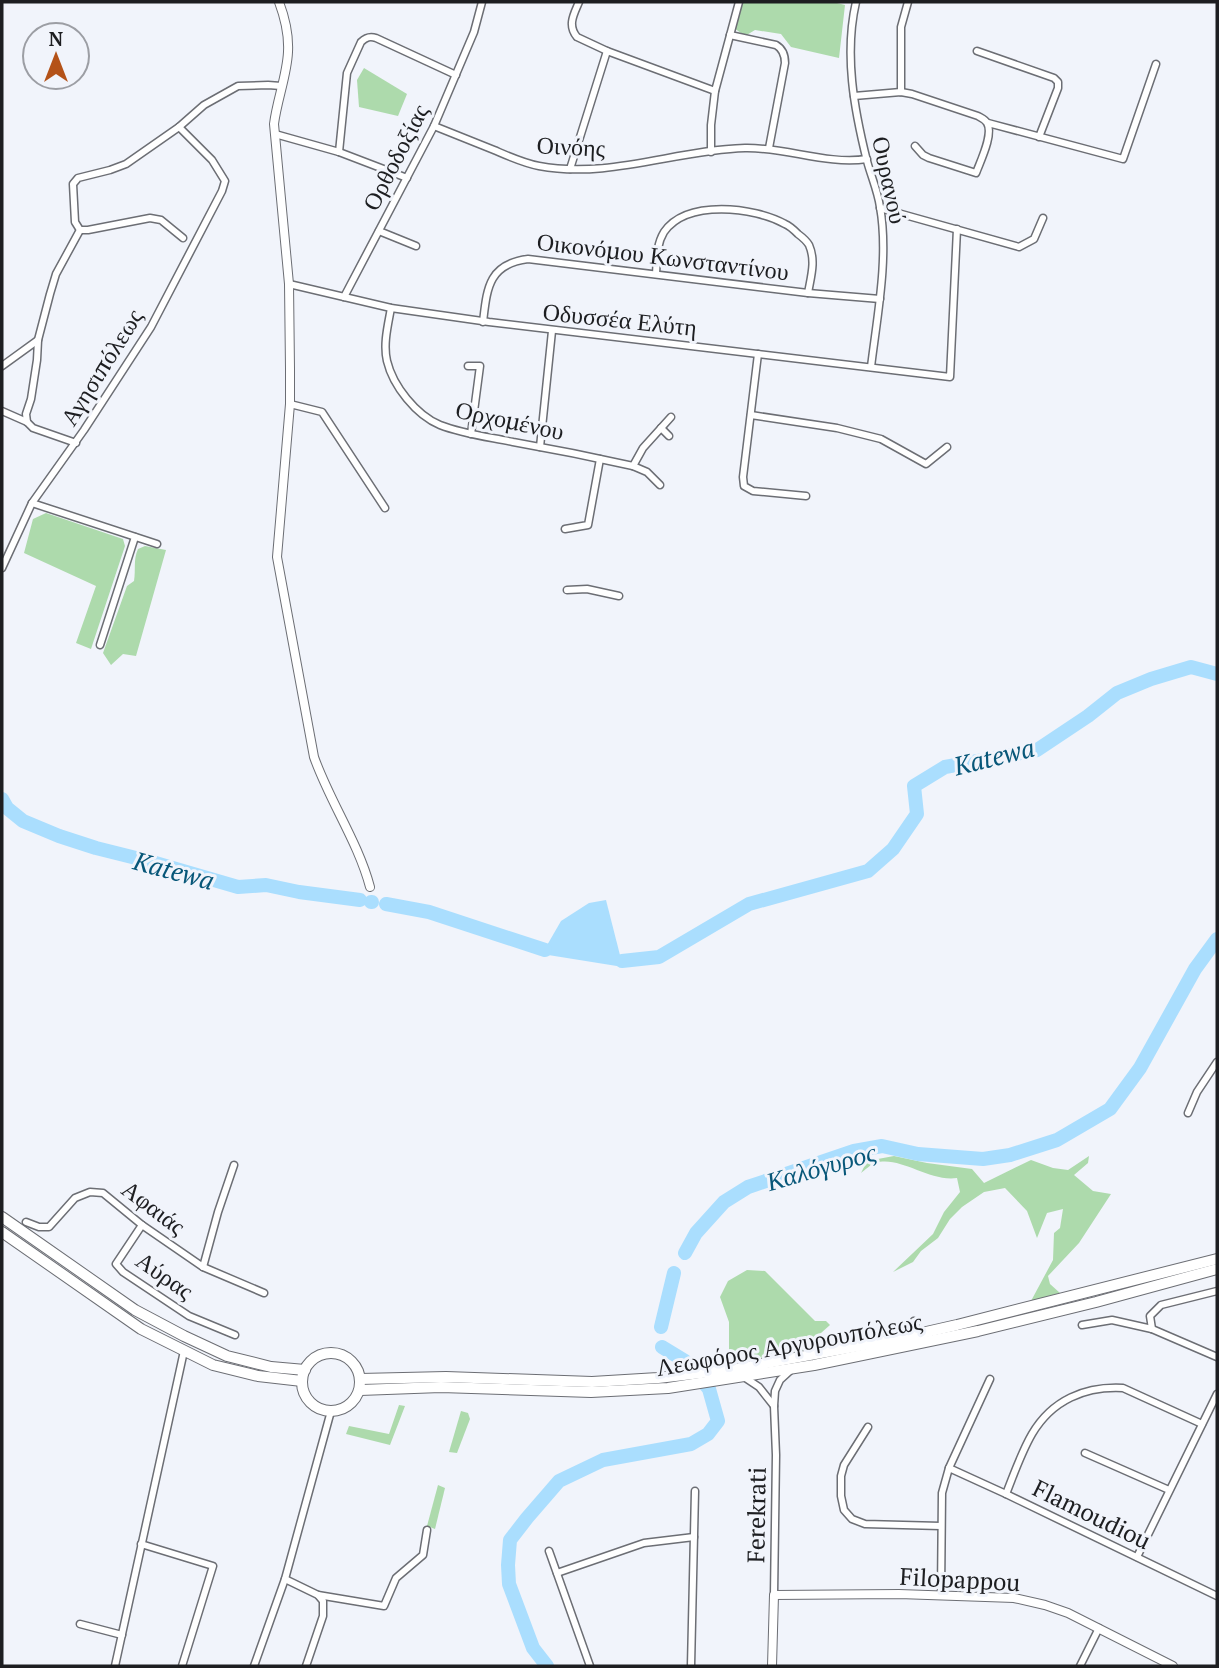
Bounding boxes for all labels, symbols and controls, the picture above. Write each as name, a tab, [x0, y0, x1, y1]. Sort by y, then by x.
north arrow	[21, 21, 91, 91]
text: N	[49, 26, 64, 51]
street label: Ορθοδοξίας	[355, 98, 436, 216]
street label: Οινόης	[536, 128, 607, 164]
street label: Ουρανού	[865, 133, 915, 227]
street label: Οικονόμου Κωνσταντίνου	[535, 225, 791, 287]
street label: Οδυσσέα Ελύτη	[541, 295, 699, 343]
street label: Αγησιπόλεως	[52, 302, 150, 431]
street label: Ορχομένου	[453, 393, 567, 447]
water label: Katewa	[949, 730, 1038, 783]
water label: Katewa	[129, 843, 218, 897]
water label: Καλόγυρος	[761, 1134, 880, 1198]
street label: Αφαιάς	[116, 1172, 193, 1242]
street label: Αύρας	[130, 1244, 200, 1307]
street label: Λεωφόρος Αργυρουπόλεως	[653, 1305, 925, 1383]
street label: Ferekrati	[739, 1467, 773, 1563]
street label: Flamoudiou	[1028, 1472, 1157, 1556]
street label: Filopappou	[899, 1560, 1021, 1598]

